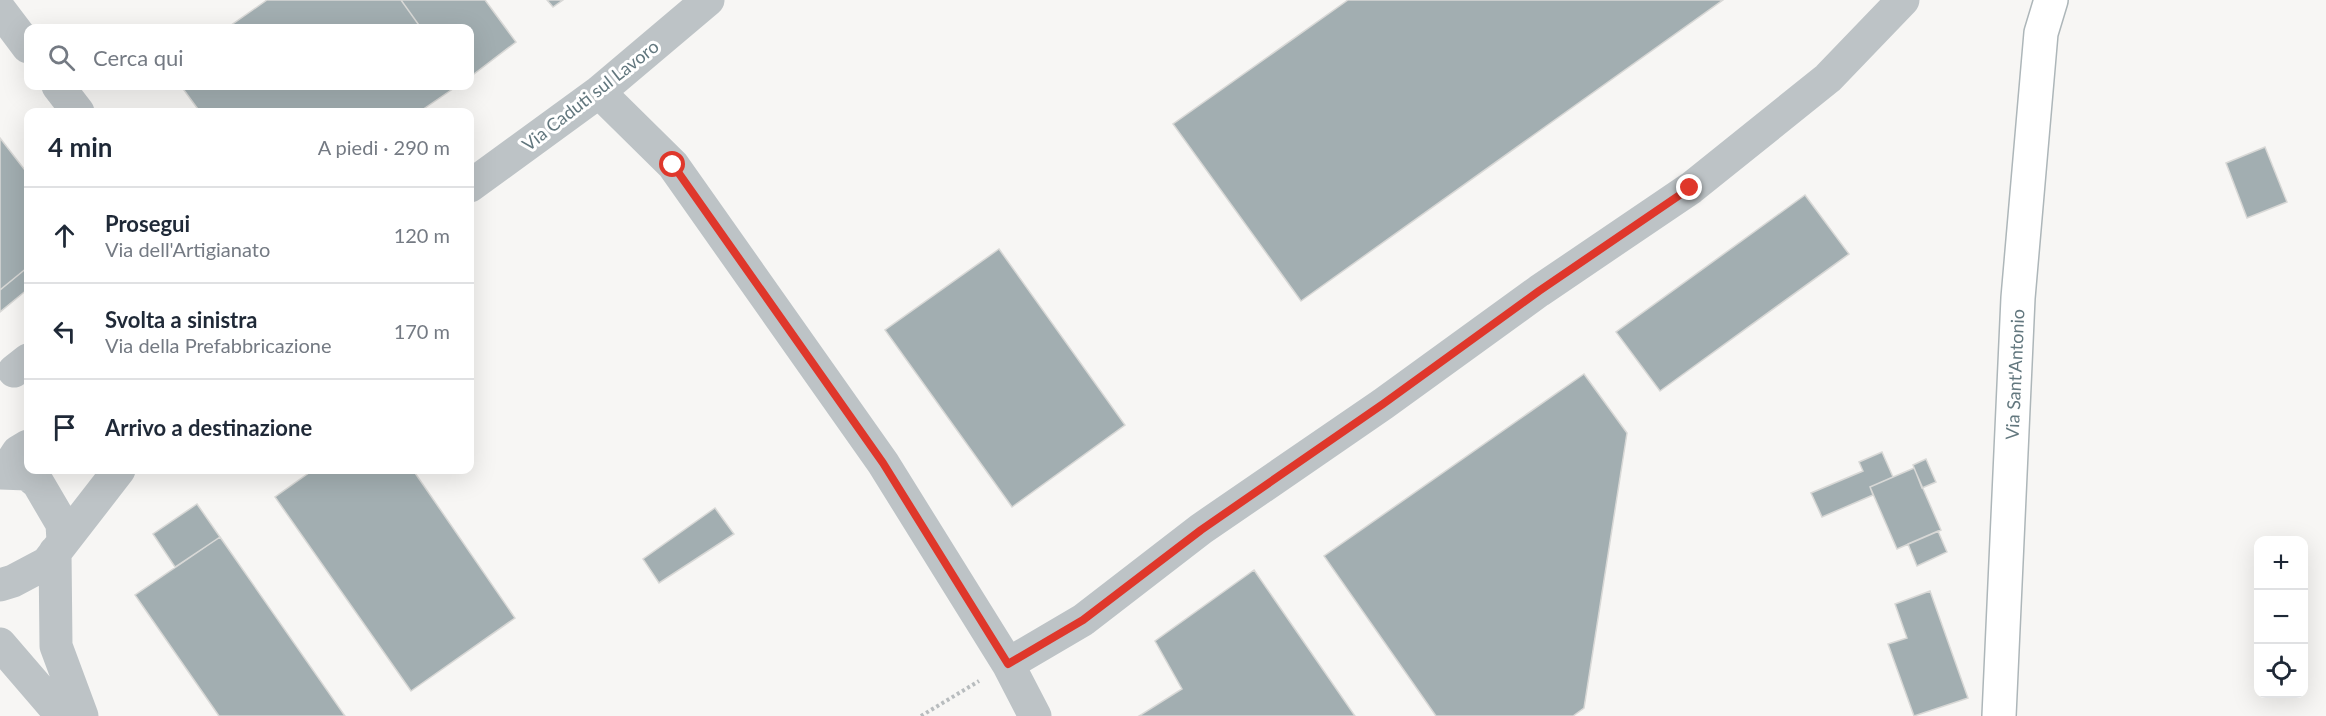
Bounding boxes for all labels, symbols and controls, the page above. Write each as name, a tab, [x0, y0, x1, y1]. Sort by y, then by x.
search box	[24, 24, 474, 90]
street label: Via Caduti sul Lavoro	[517, 35, 663, 155]
icon: search	[45, 41, 78, 74]
text: Cerca qui	[93, 44, 184, 71]
text: 4 min	[48, 131, 112, 163]
text: A piedi · 290 m	[318, 135, 450, 159]
route start	[659, 151, 685, 177]
route end	[1676, 174, 1702, 200]
text: Prosegui	[105, 210, 190, 237]
icon: ahead	[48, 219, 81, 252]
text: 120 m	[394, 223, 450, 247]
text: Via dell'Artigianato	[105, 237, 270, 261]
text: Svolta a sinistra	[105, 306, 257, 333]
street label: Via Sant'Antonio	[2001, 308, 2028, 440]
icon: left	[48, 315, 81, 348]
text: 170 m	[394, 319, 450, 343]
text: Via della Prefabbricazione	[105, 333, 332, 357]
icon: arrive	[48, 411, 81, 444]
text: Arrivo a destinazione	[105, 414, 312, 441]
map controls	[2254, 536, 2308, 698]
button: +	[2254, 536, 2308, 590]
button: −	[2254, 590, 2308, 644]
button: locate	[2254, 644, 2308, 698]

